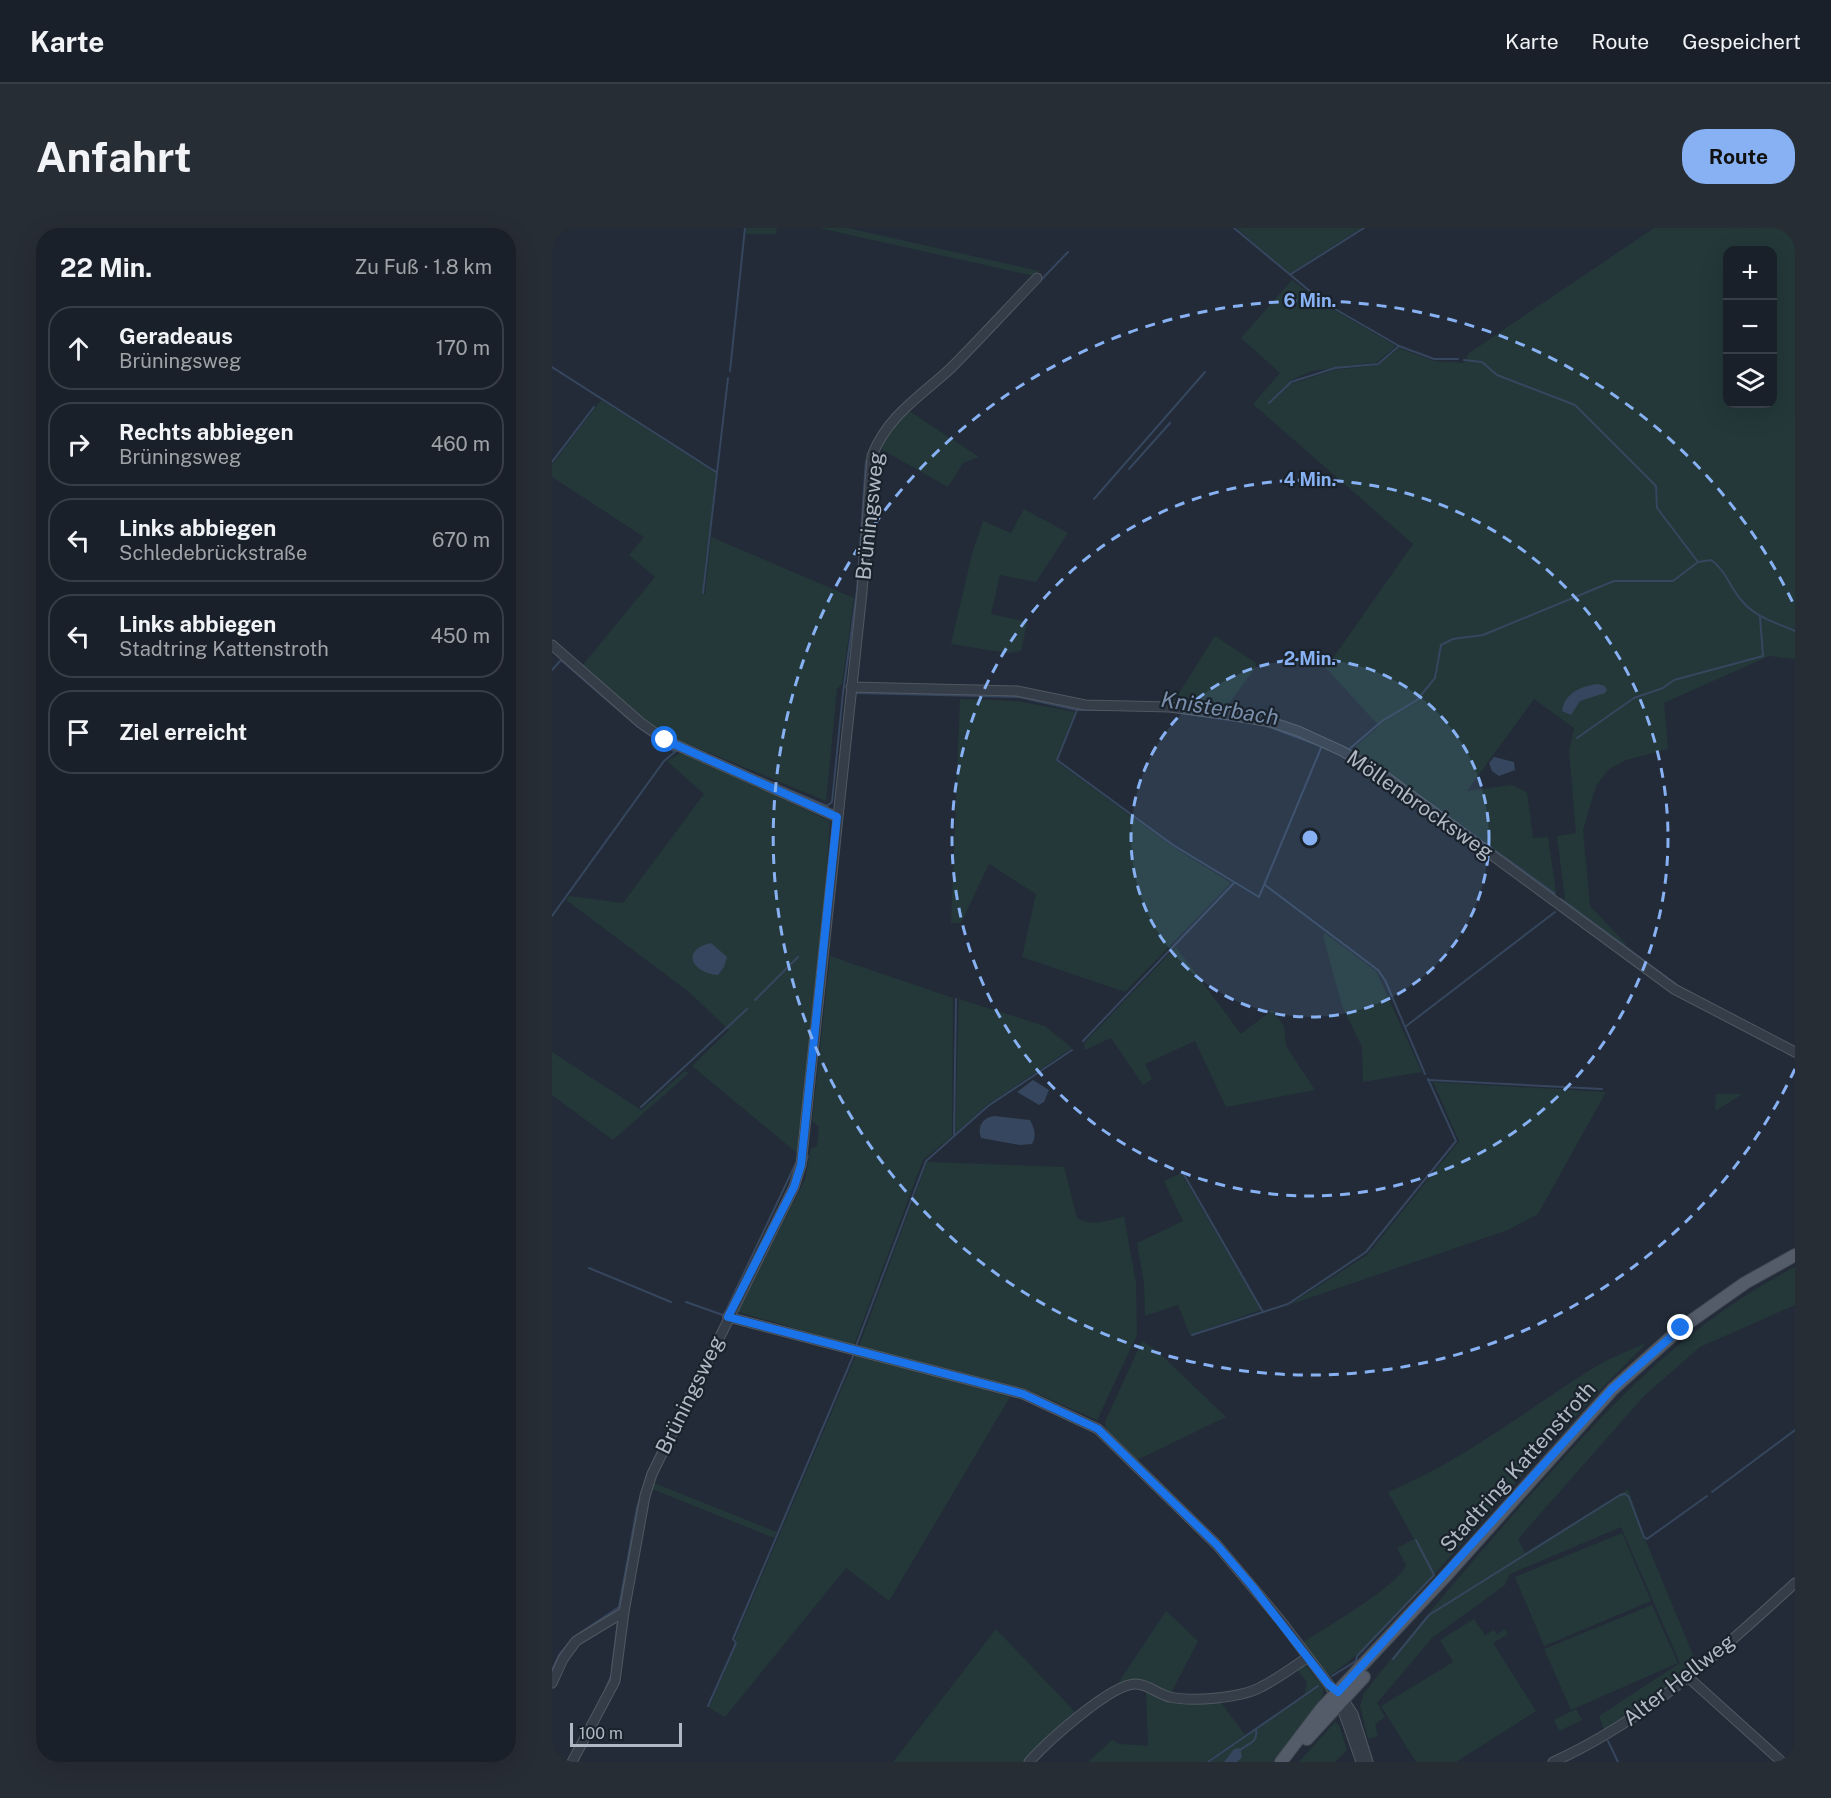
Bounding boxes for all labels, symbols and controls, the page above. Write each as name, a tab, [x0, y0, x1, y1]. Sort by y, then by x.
text: Karte	[30, 25, 104, 58]
text: Karte	[1505, 29, 1559, 54]
text: Route	[1592, 29, 1649, 54]
text: Gespeichert	[1682, 29, 1801, 54]
button: Route	[1682, 129, 1795, 184]
text: Anfahrt	[36, 132, 192, 181]
map controls	[1723, 246, 1777, 408]
button: +	[1723, 246, 1777, 300]
text: 22 Min.	[60, 252, 152, 283]
text: Zu Fuß · 1.8 km	[355, 255, 492, 279]
text: 6 Min.	[1284, 290, 1336, 311]
button: −	[1723, 300, 1777, 354]
text: Geradeaus	[119, 323, 233, 349]
icon: ahead	[62, 332, 95, 365]
text: 170 m	[436, 336, 490, 360]
text: Brüningsweg	[119, 349, 241, 373]
button: layers	[1723, 354, 1777, 408]
text: Rechts abbiegen	[119, 419, 294, 445]
icon: right	[62, 428, 95, 461]
text: 460 m	[431, 432, 490, 456]
text: Brüningsweg	[119, 445, 241, 469]
street label: Brüningsweg	[850, 451, 889, 581]
text: 4 Min.	[1284, 469, 1336, 490]
text: Links abbiegen	[119, 515, 276, 541]
icon: left	[62, 524, 95, 557]
text: 670 m	[432, 528, 490, 552]
text: Schledebrückstraße	[119, 541, 307, 565]
text: Links abbiegen	[119, 611, 276, 637]
icon: left	[62, 620, 95, 653]
text: 450 m	[430, 624, 490, 648]
text: Stadtring Kattenstroth	[119, 637, 329, 661]
text: 2 Min.	[1284, 648, 1336, 669]
water label: Knisterbach	[1159, 686, 1281, 730]
icon: arrive	[62, 716, 95, 749]
text: Ziel erreicht	[119, 719, 247, 745]
route start	[651, 726, 677, 752]
street label: Möllenbrocksweg	[1342, 745, 1498, 864]
centre of rings	[1300, 828, 1320, 848]
route end	[1667, 1314, 1693, 1340]
street label: Brüningsweg	[650, 1332, 729, 1458]
street label: Stadtring Kattenstroth	[1435, 1376, 1601, 1557]
street label: Alter Hellweg	[1618, 1628, 1739, 1731]
scale bar	[570, 1720, 682, 1748]
text: 100 m	[579, 1724, 623, 1743]

